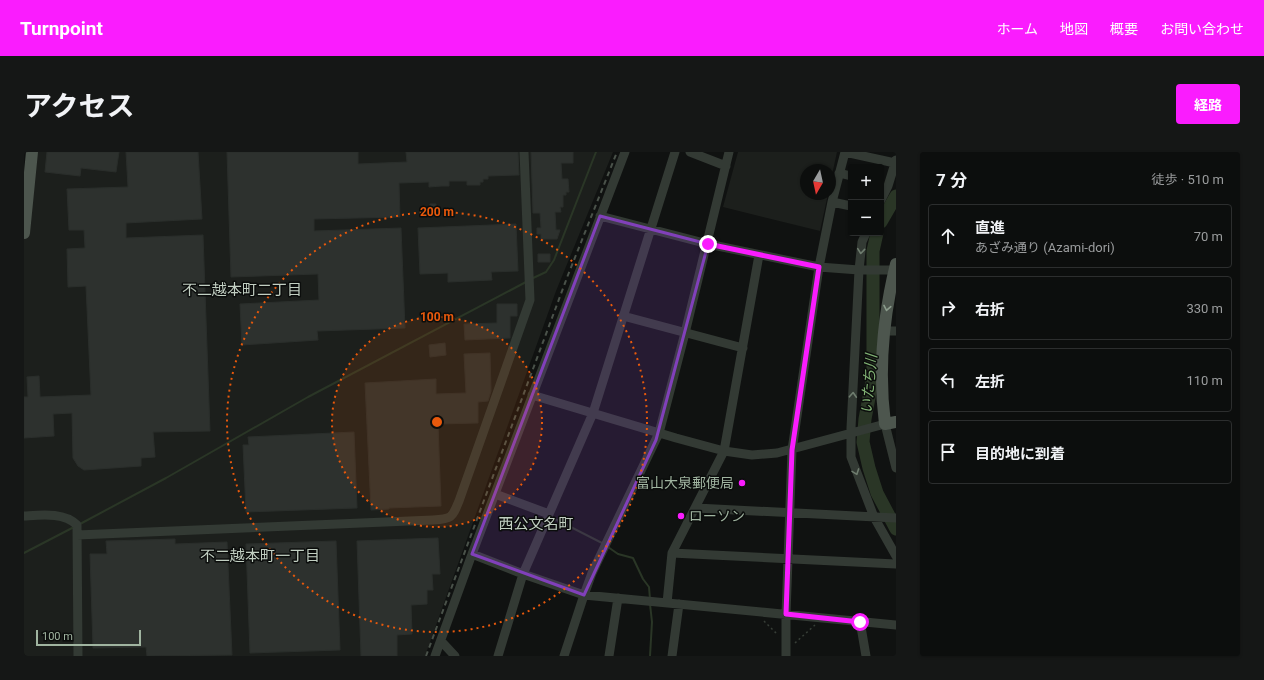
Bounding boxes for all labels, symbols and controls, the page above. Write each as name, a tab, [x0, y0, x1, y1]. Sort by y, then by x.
text: Turnpoint	[20, 17, 103, 40]
text: ホーム	[996, 21, 1038, 37]
text: 地図	[1060, 21, 1088, 37]
text: 概要	[1110, 21, 1138, 37]
text: お問い合わせ	[1160, 21, 1244, 37]
button: 経路	[1176, 84, 1240, 124]
text: アクセス	[24, 90, 135, 123]
north arrow	[800, 164, 836, 200]
map controls	[848, 164, 884, 236]
button: +	[848, 164, 884, 200]
text: 7 分	[936, 170, 967, 190]
text: 徒歩 · 510 m	[1152, 172, 1224, 187]
button: −	[848, 200, 884, 236]
text: 200 m	[420, 205, 454, 219]
text: 直進	[975, 219, 1005, 237]
icon: ahead	[937, 225, 959, 247]
text: 70 m	[1194, 229, 1223, 244]
route end	[699, 235, 717, 253]
text: あざみ通り (Azami-dori)	[975, 240, 1115, 255]
one-way arrow	[857, 248, 866, 254]
district label: 不二越本町二丁目	[182, 281, 302, 299]
icon: right	[937, 297, 959, 319]
text: 右折	[975, 301, 1005, 319]
text: 330 m	[1186, 301, 1223, 316]
one-way arrow	[884, 305, 892, 312]
text: 100 m	[420, 310, 454, 324]
water label: いたち川	[857, 351, 881, 415]
icon: left	[937, 369, 959, 391]
text: 左折	[975, 373, 1005, 391]
text: 110 m	[1186, 373, 1223, 388]
one-way arrow	[848, 392, 857, 398]
centre of rings	[430, 415, 444, 429]
icon: arrive	[937, 441, 959, 463]
text: 目的地に到着	[975, 445, 1065, 463]
one-way arrow	[851, 468, 860, 475]
place label: 富山大泉郵便局	[636, 475, 734, 491]
marker: 富山大泉郵便局	[737, 478, 747, 488]
place label: ローソン	[689, 508, 745, 524]
marker: ローソン	[676, 511, 686, 521]
district label: 西公文名町	[498, 515, 574, 533]
district label: 不二越本町一丁目	[200, 547, 320, 565]
route start	[851, 613, 869, 631]
scale bar	[36, 628, 141, 647]
text: 100 m	[42, 630, 73, 643]

